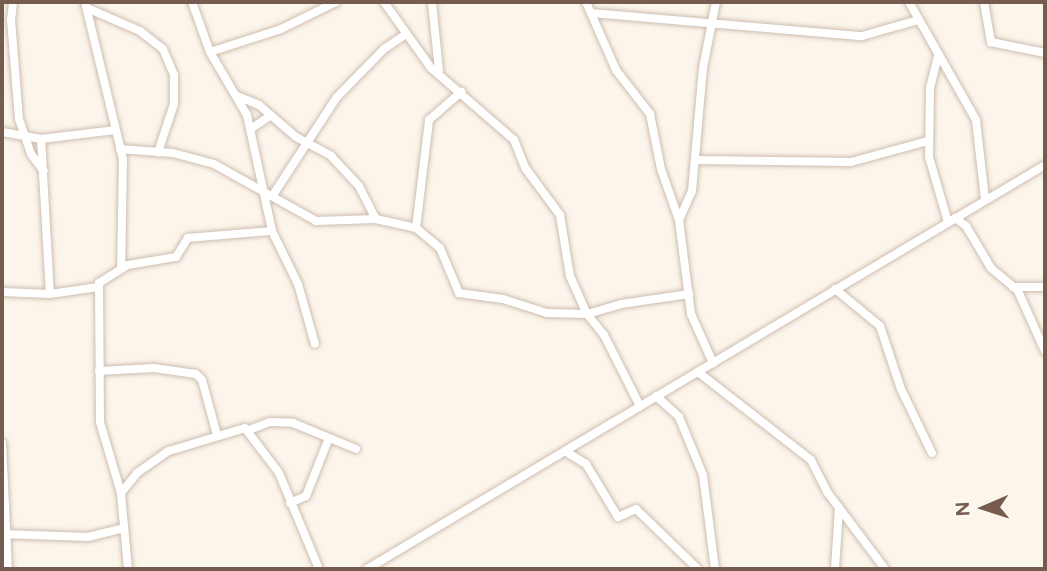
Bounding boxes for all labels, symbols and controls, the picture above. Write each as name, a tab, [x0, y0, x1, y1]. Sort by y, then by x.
north arrow	[949, 473, 1019, 543]
text: N	[951, 501, 974, 517]

